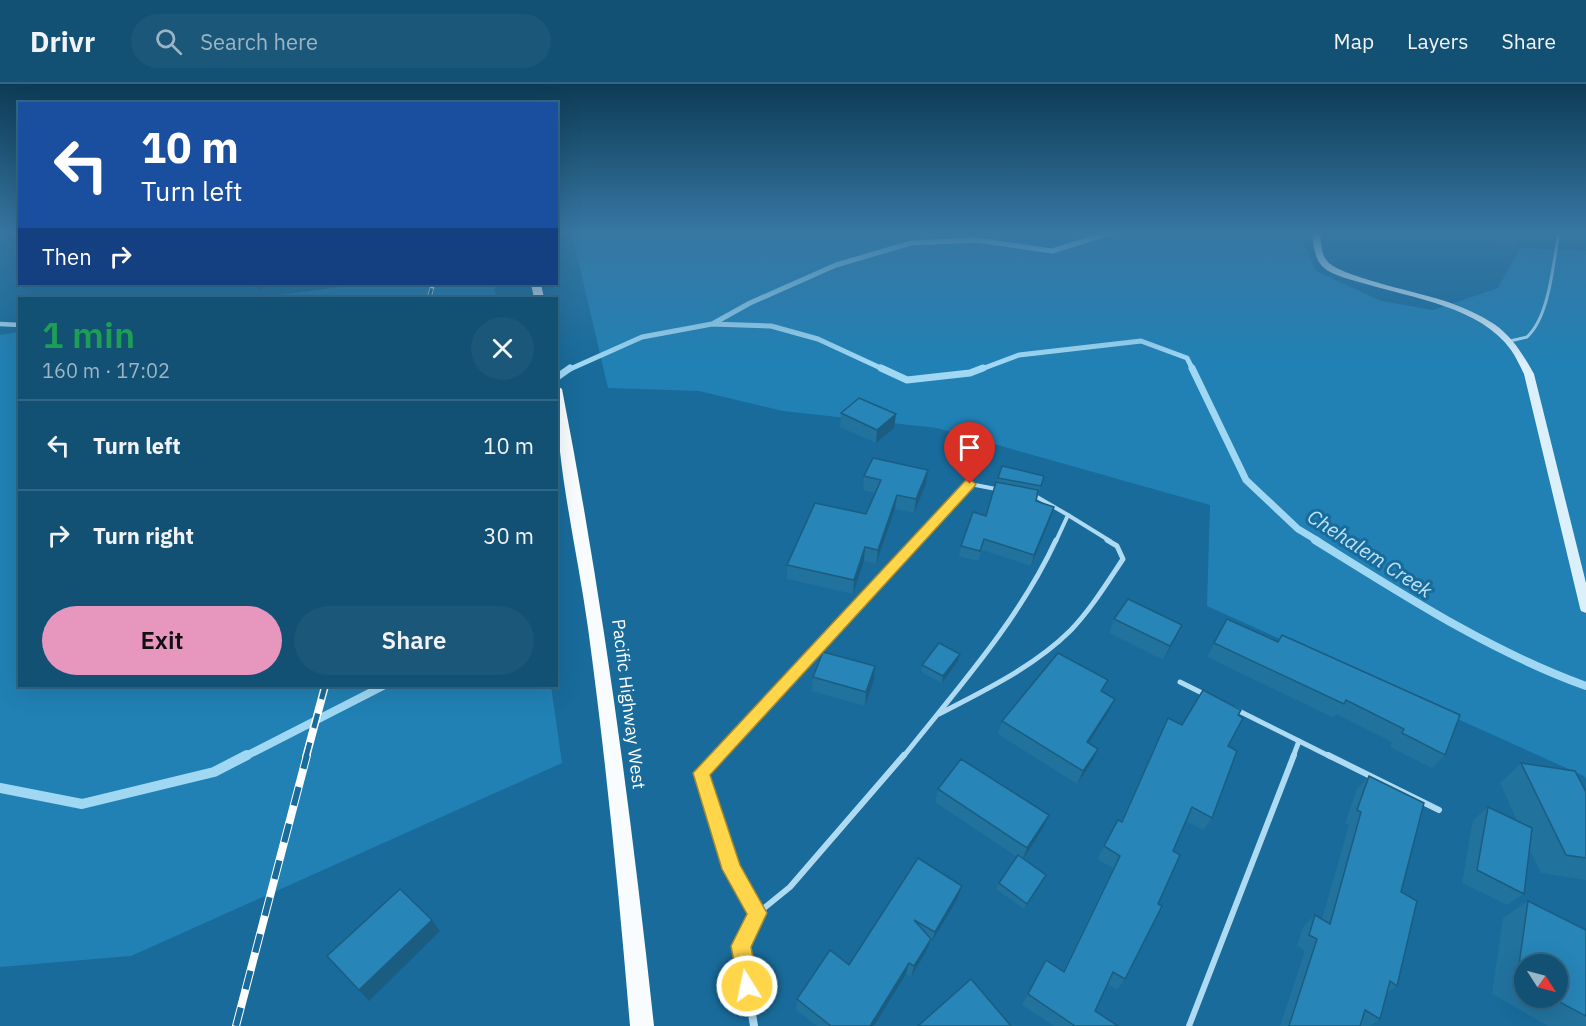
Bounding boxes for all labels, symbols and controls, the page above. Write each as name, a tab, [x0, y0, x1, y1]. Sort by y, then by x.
search box	[131, 14, 551, 68]
text: Drivr	[30, 23, 95, 60]
icon: search	[152, 25, 185, 58]
text: Search here	[200, 27, 318, 56]
text: Map	[1334, 27, 1374, 55]
text: Layers	[1407, 27, 1469, 55]
text: Share	[1502, 27, 1556, 55]
text: 10 m	[141, 120, 239, 175]
icon: left	[42, 126, 120, 204]
text: Turn left	[141, 173, 242, 208]
icon: right	[104, 240, 137, 273]
text: Then	[42, 242, 92, 271]
text: 1 min	[42, 311, 135, 358]
button: close	[471, 317, 534, 380]
text: 160 m · 17:02	[42, 357, 170, 384]
pin	[944, 422, 995, 484]
icon: left	[42, 429, 75, 462]
text: Turn left	[93, 431, 181, 460]
text: 10 m	[483, 431, 534, 460]
icon: arrive	[953, 431, 986, 464]
water label: Chehalem Creek	[1302, 503, 1438, 604]
icon: right	[42, 519, 75, 552]
text: Turn right	[93, 521, 194, 550]
text: 30 m	[483, 521, 534, 550]
button: Exit	[42, 606, 282, 675]
button: Share	[294, 606, 534, 675]
street label: Pacific Highway West	[607, 618, 651, 790]
position arrow	[715, 954, 779, 1018]
north arrow	[1514, 954, 1568, 1008]
map controls	[1514, 954, 1568, 1008]

